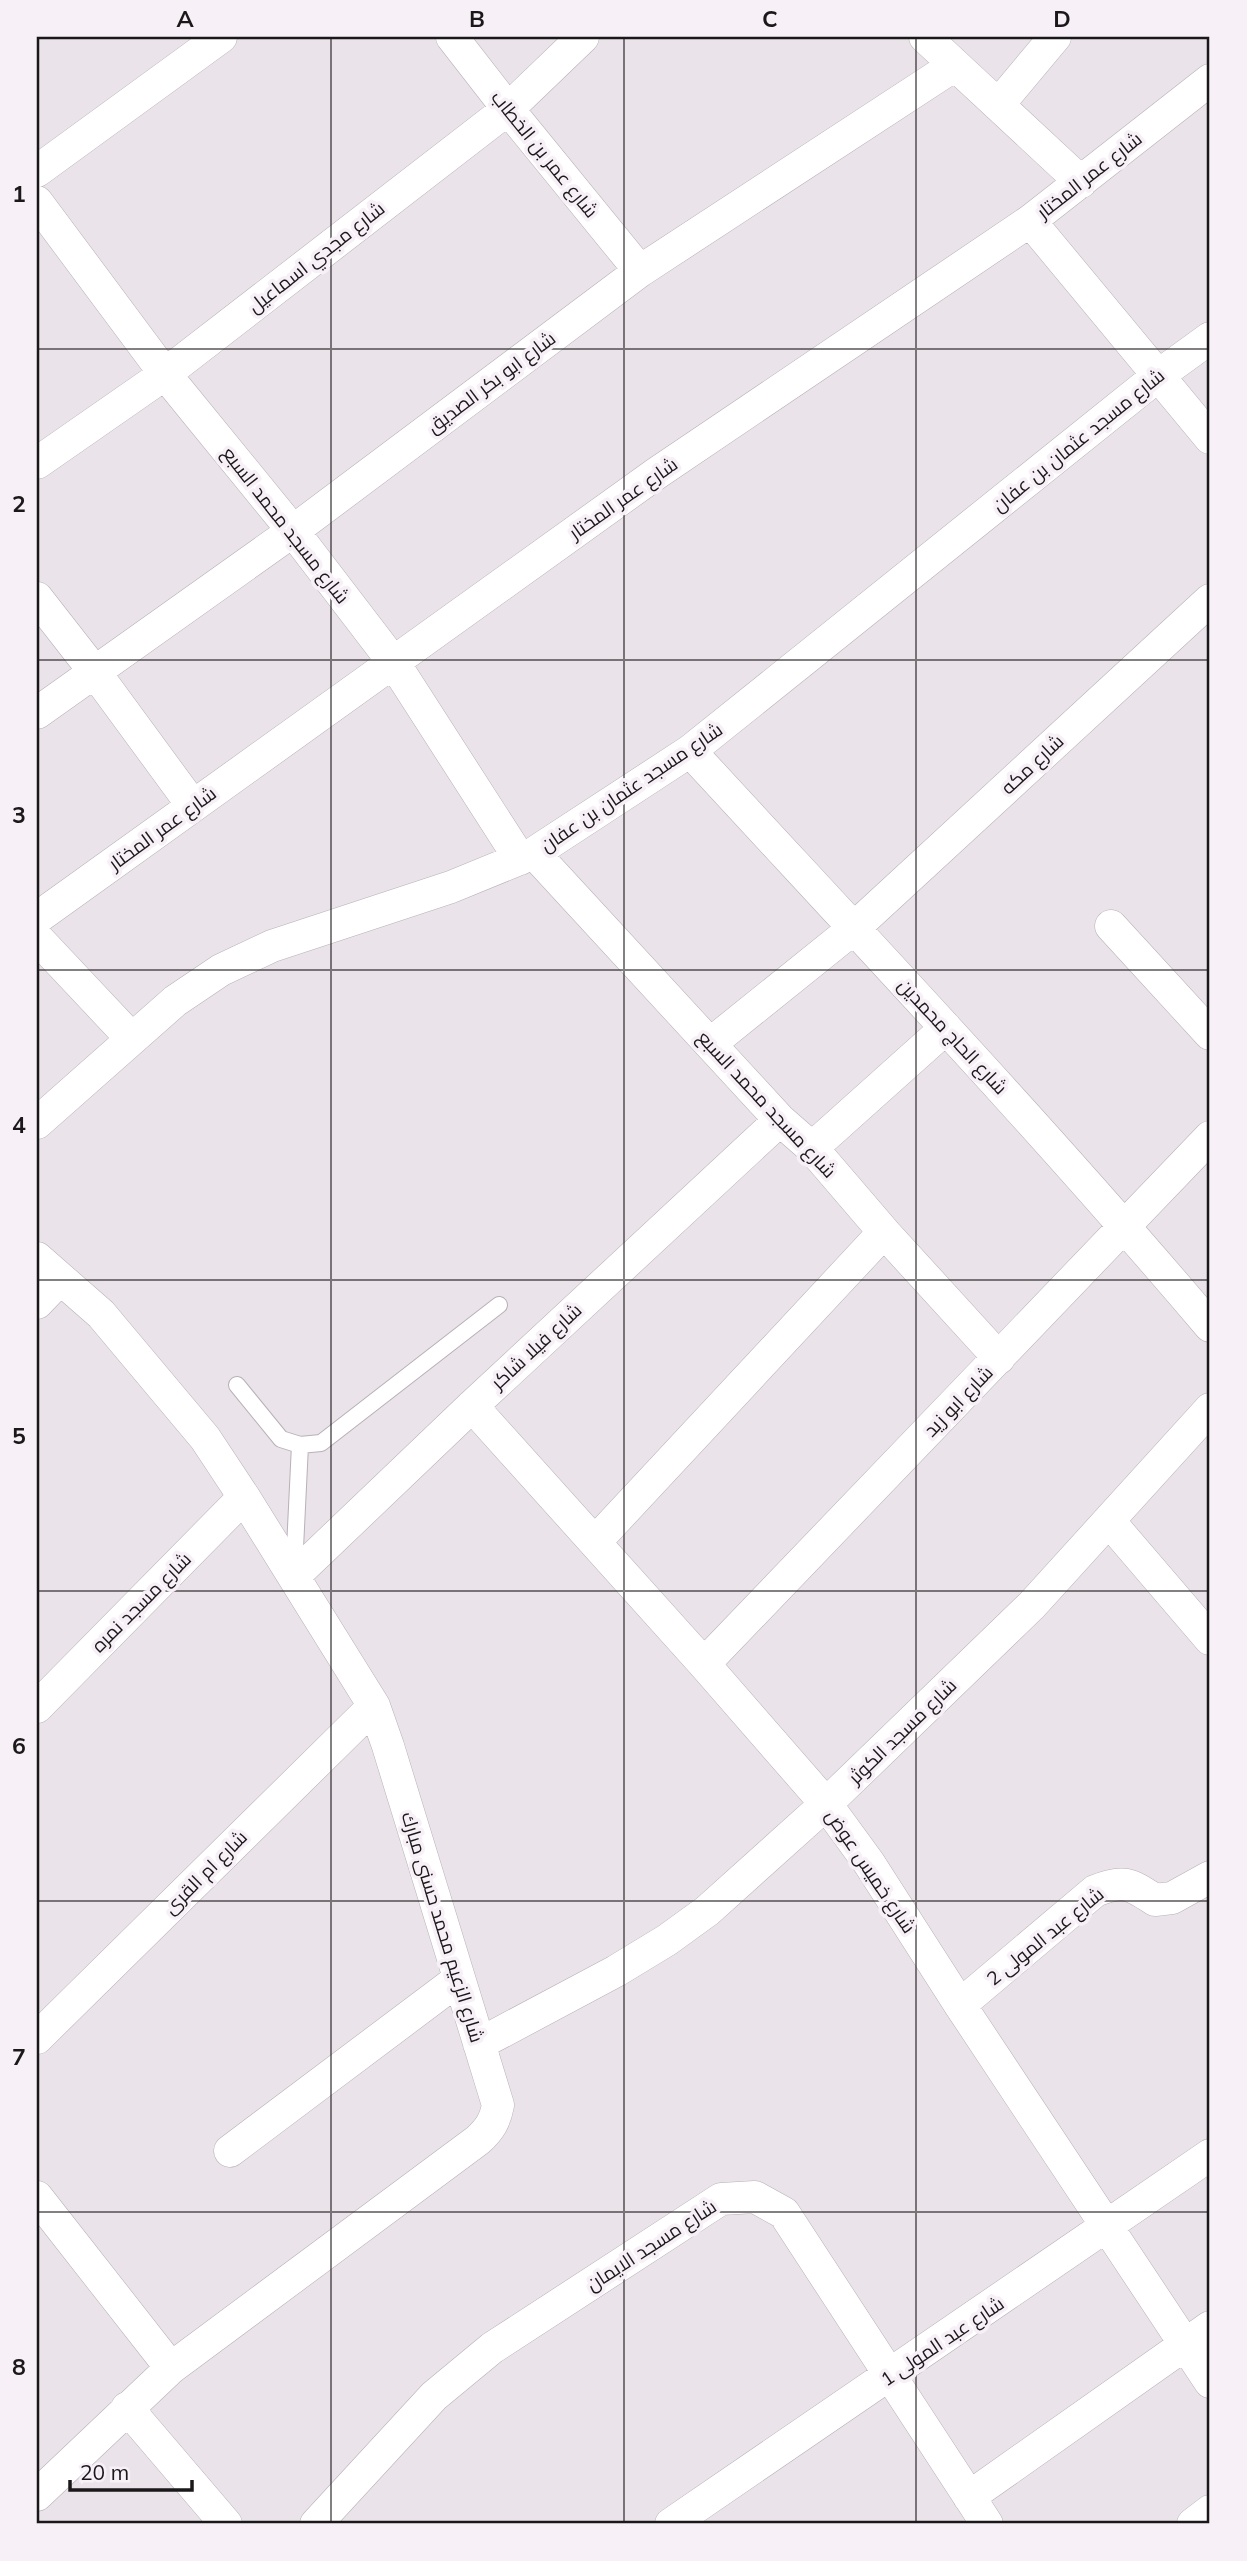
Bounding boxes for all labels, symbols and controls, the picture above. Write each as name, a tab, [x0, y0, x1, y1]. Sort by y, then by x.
text: A	[176, 4, 194, 33]
text: B	[469, 4, 485, 33]
text: C	[762, 4, 778, 33]
text: D	[1053, 4, 1071, 33]
street label: شارع عمر بن الخطاب	[485, 86, 604, 224]
street label: شارع عمر المختار	[1031, 126, 1148, 226]
text: 1	[12, 179, 26, 208]
street label: شارع مجدي اسماعيل	[243, 196, 391, 320]
street label: شارع ابو بكر الصديق	[422, 326, 561, 440]
street label: شارع مسجد عثمان بن عفان	[987, 363, 1170, 518]
street label: شارع مسجد محمد السبع	[216, 442, 355, 610]
street label: شارع عمر المختار	[563, 452, 683, 547]
text: 2	[12, 489, 26, 518]
street label: شارع مسجد عثمان بن عفان	[535, 717, 728, 859]
street label: شارع مكه	[995, 729, 1070, 801]
street label: شارع عمر المختار	[103, 781, 222, 877]
text: 3	[12, 800, 26, 829]
street label: شارع الحاج محمدين	[892, 973, 1013, 1100]
street label: شارع مسجد محمد السبع	[691, 1025, 842, 1184]
text: 4	[12, 1110, 26, 1139]
street label: شارع فيلا شاكر	[485, 1298, 588, 1396]
street label: شارع ابو زيد	[918, 1360, 999, 1443]
text: 5	[12, 1421, 26, 1450]
street label: شارع مسجد نمره	[86, 1547, 197, 1658]
street label: شارع مسجد الكوثر	[842, 1673, 963, 1791]
text: 6	[12, 1731, 26, 1760]
street label: شارع خميس عوض	[819, 1805, 921, 1939]
street label: شارع الزعيم محمد حسنى مبارك	[395, 1809, 490, 2046]
street label: شارع ام القرى	[158, 1825, 253, 1920]
street label: شارع عبد المولى 2	[982, 1881, 1110, 1992]
text: 7	[12, 2042, 26, 2071]
street label: شارع مسجد الايمان	[581, 2194, 722, 2298]
street label: شارع عبد المولى 1	[876, 2291, 1009, 2393]
text: 8	[12, 2352, 26, 2381]
scale bar	[70, 2449, 192, 2493]
text: 20 m	[80, 2459, 129, 2485]

